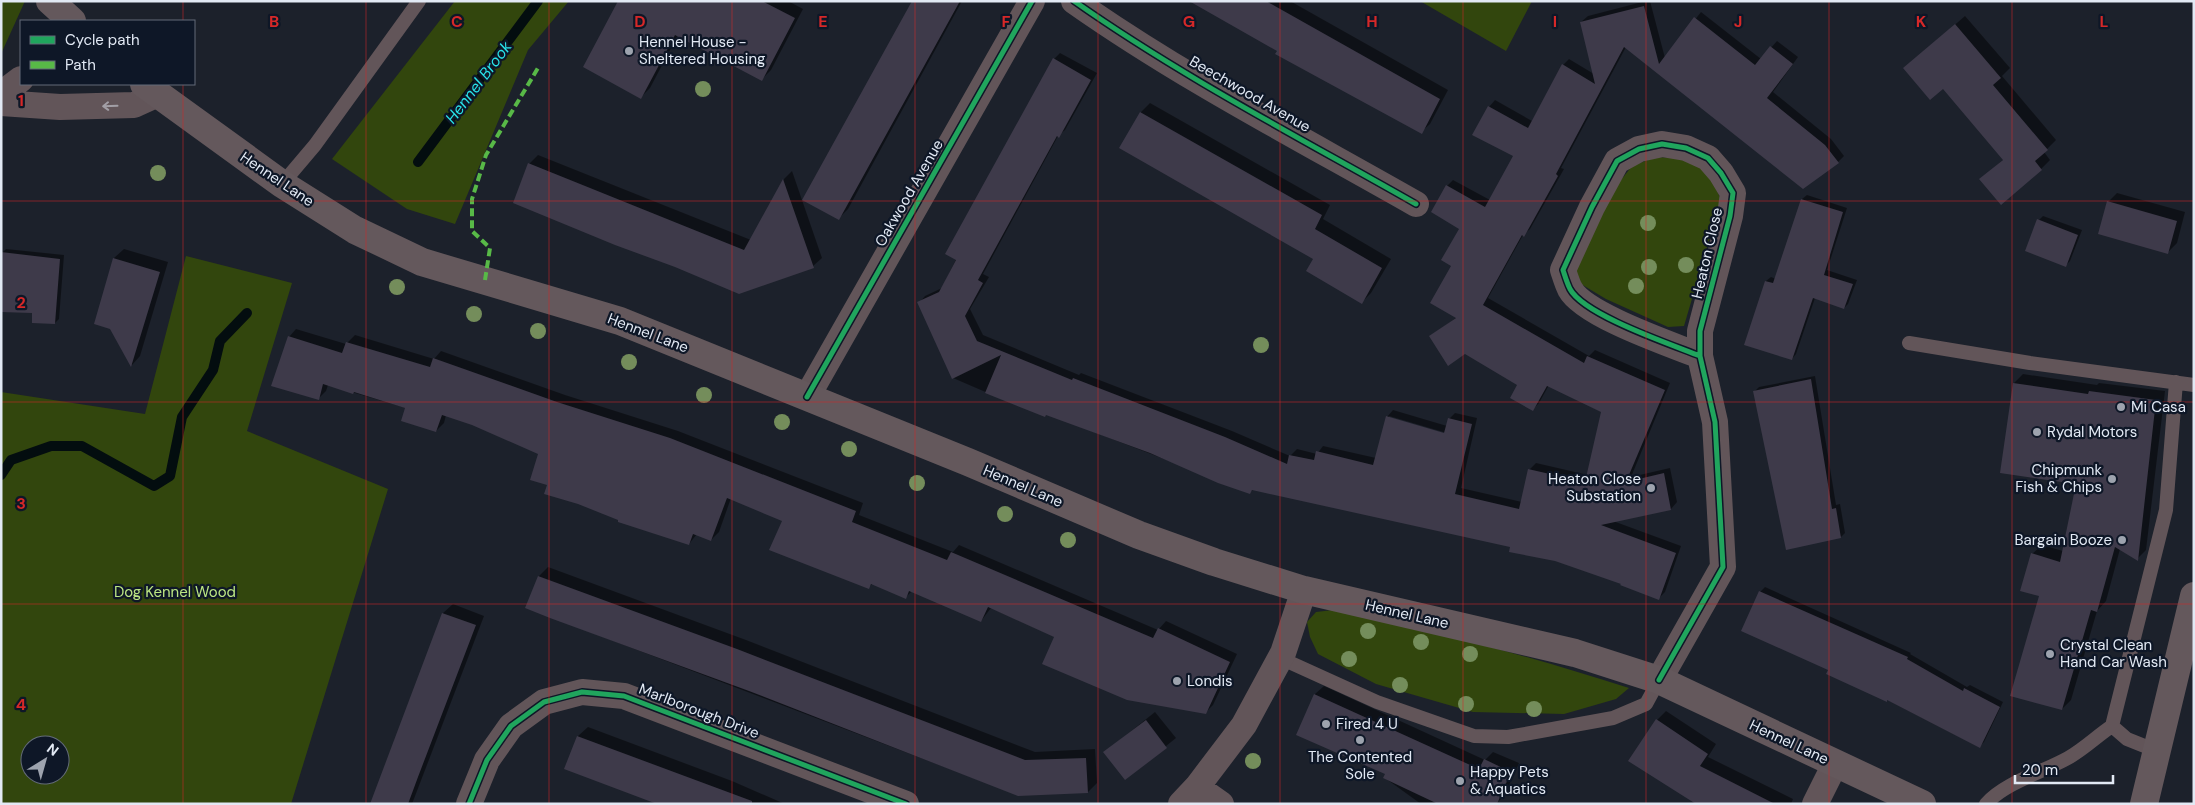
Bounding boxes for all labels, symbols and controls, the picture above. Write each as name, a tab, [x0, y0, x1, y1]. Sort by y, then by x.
text: B	[269, 11, 279, 32]
text: C	[451, 11, 463, 32]
text: D	[634, 11, 646, 32]
text: E	[818, 11, 828, 32]
text: F	[1002, 11, 1011, 32]
text: G	[1183, 11, 1195, 32]
text: H	[1366, 11, 1378, 32]
text: I	[1553, 11, 1557, 32]
text: J	[1734, 11, 1742, 32]
text: K	[1916, 11, 1927, 32]
text: L	[2100, 11, 2109, 32]
legend	[20, 20, 195, 85]
text: Cycle path	[65, 30, 140, 50]
place label: Hennel House - Sheltered Housing	[639, 32, 765, 69]
water label: Hennel Brook	[440, 36, 517, 128]
marker: Hennel House - Sheltered Housing	[623, 45, 635, 57]
street label: Beechwood Avenue	[1186, 51, 1314, 137]
text: Path	[65, 55, 96, 75]
text: 1	[18, 90, 24, 111]
one-way arrow	[102, 101, 118, 110]
street label: Oakwood Avenue	[870, 136, 948, 250]
street label: Hennel Lane	[236, 147, 318, 211]
street label: Heaton Close	[1687, 205, 1727, 301]
text: 2	[16, 292, 26, 313]
street label: Hennel Lane	[605, 308, 691, 358]
place label: Mi Casa	[2131, 397, 2186, 417]
marker: Mi Casa	[2115, 401, 2127, 413]
place label: Rydal Motors	[2047, 422, 2137, 442]
marker: Rydal Motors	[2031, 426, 2043, 438]
street label: Hennel Lane	[980, 460, 1066, 512]
place label: Chipmunk Fish & Chips	[2015, 460, 2102, 497]
place label: Heaton Close Substation	[1548, 469, 1641, 506]
marker: Chipmunk Fish & Chips	[2106, 473, 2118, 485]
marker: Heaton Close Substation	[1645, 482, 1657, 494]
text: 3	[16, 493, 26, 514]
place label: Bargain Booze	[2014, 530, 2112, 550]
marker: Bargain Booze	[2116, 534, 2128, 546]
park label: Dog Kennel Wood	[114, 582, 236, 602]
street label: Hennel Lane	[1363, 595, 1451, 633]
place label: Crystal Clean Hand Car Wash	[2060, 635, 2167, 672]
marker: Crystal Clean Hand Car Wash	[2044, 648, 2056, 660]
place label: Londis	[1187, 671, 1233, 691]
marker: Londis	[1171, 675, 1183, 687]
street label: Marlborough Drive	[636, 679, 762, 743]
text: 4	[16, 694, 26, 715]
place label: Fired 4 U	[1336, 714, 1398, 734]
street label: Hennel Lane	[1746, 715, 1832, 769]
marker: Fired 4 U	[1320, 718, 1332, 730]
marker: The Contented Sole	[1354, 734, 1366, 746]
north arrow	[20, 735, 70, 785]
text: N	[43, 739, 62, 760]
place label: The Contented Sole	[1308, 747, 1412, 784]
scale bar	[2015, 752, 2112, 784]
text: 20 m	[2022, 760, 2058, 780]
place label: Happy Pets & Aquatics	[1470, 762, 1549, 799]
marker: Happy Pets & Aquatics	[1454, 775, 1466, 787]

